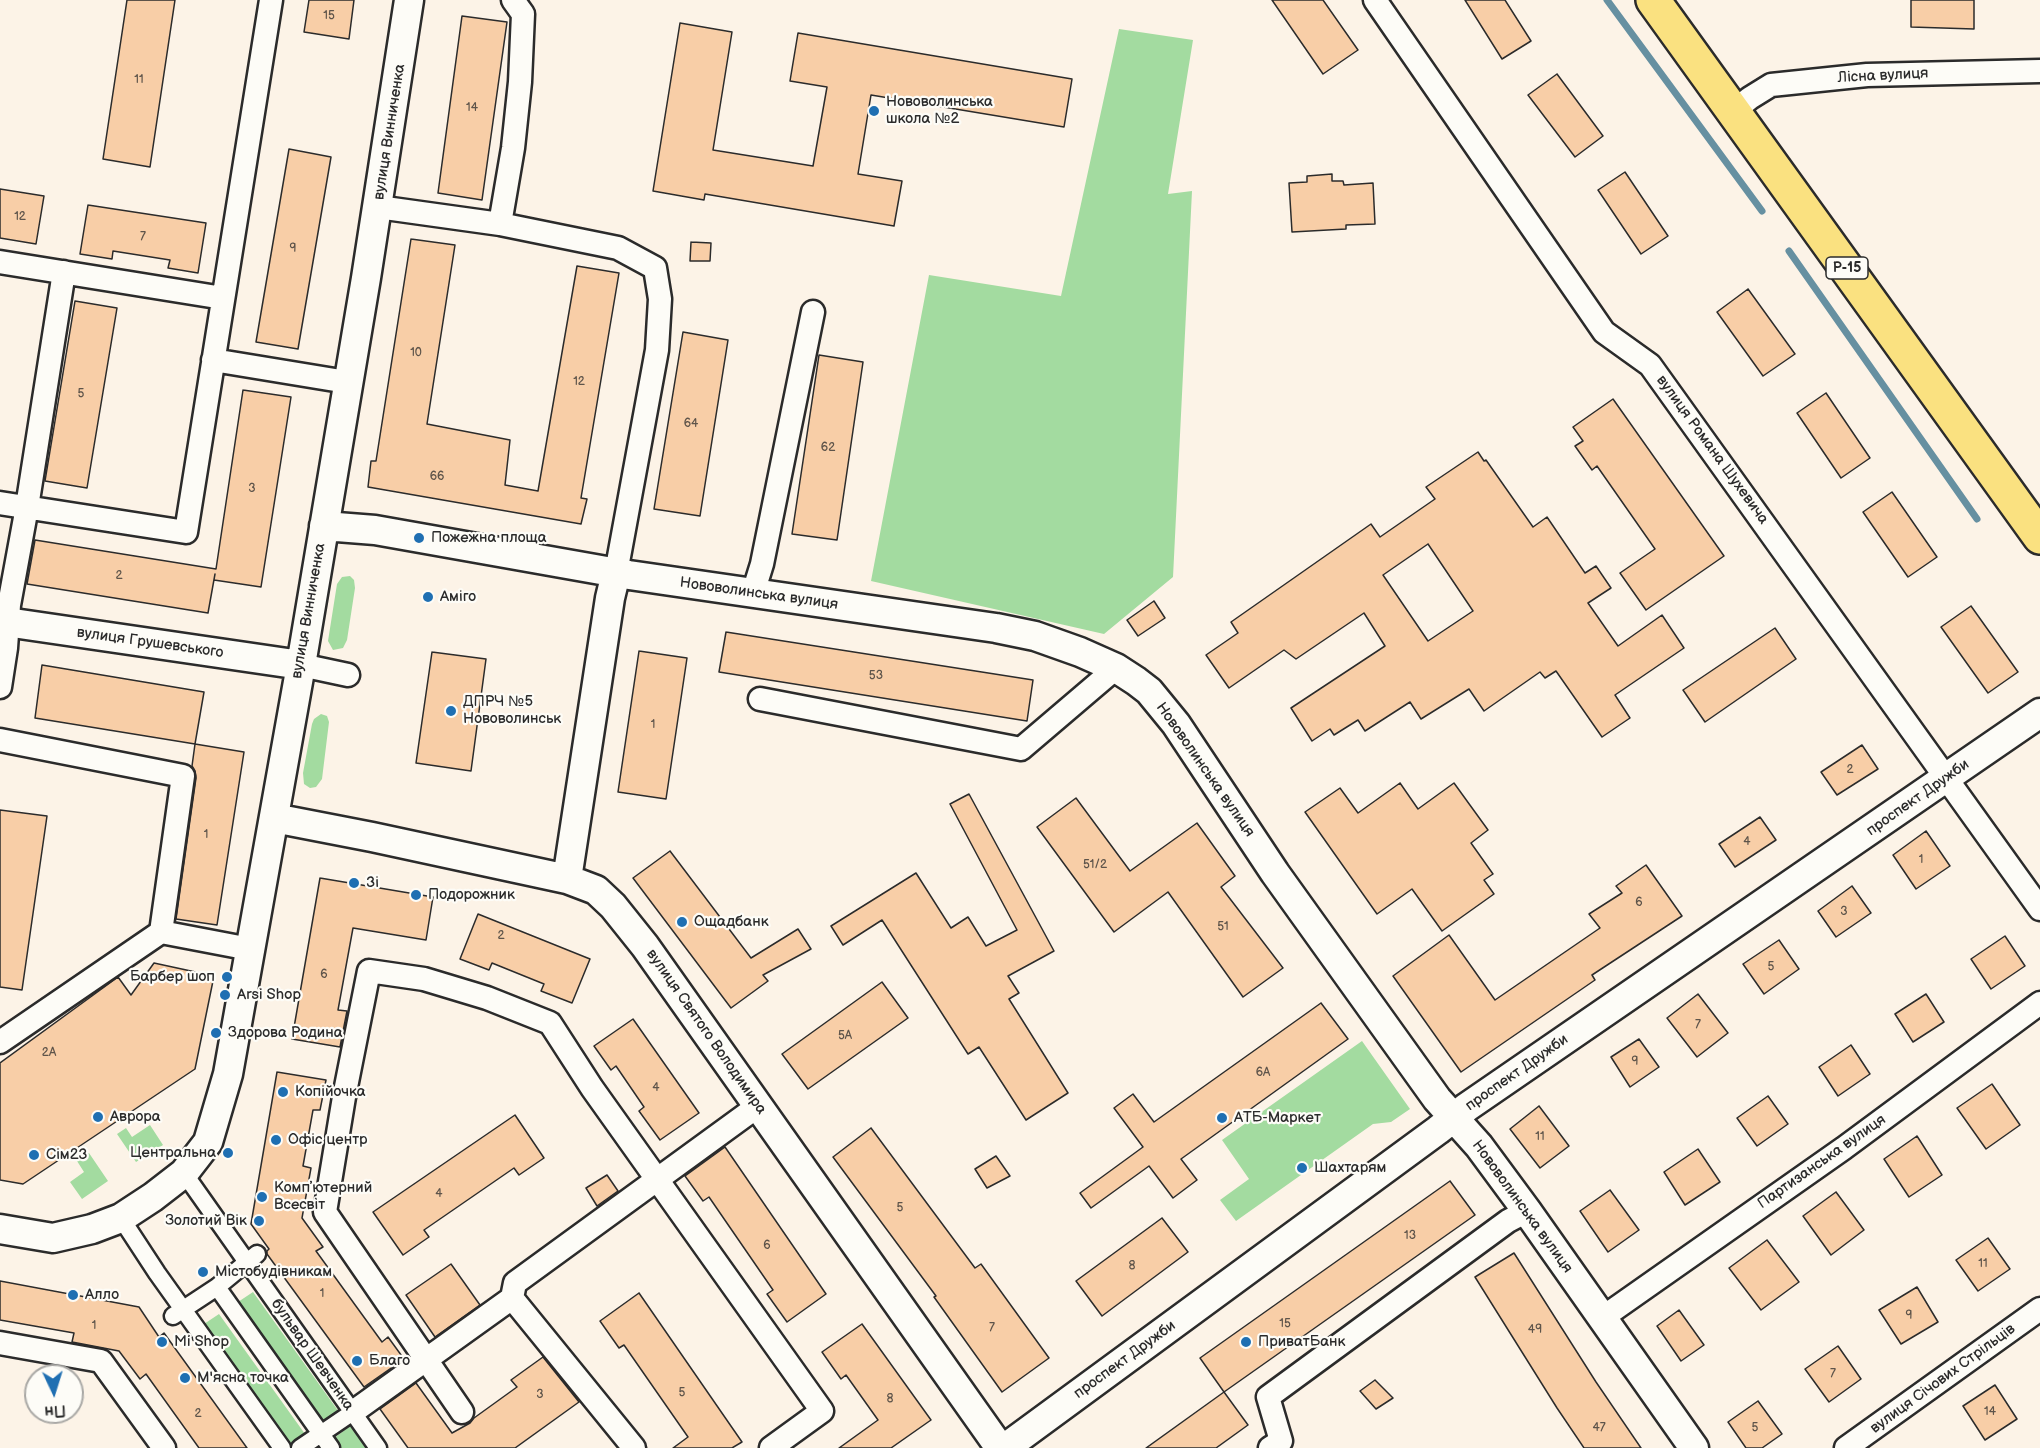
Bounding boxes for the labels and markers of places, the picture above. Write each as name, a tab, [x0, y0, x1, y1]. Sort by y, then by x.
place label: Нововолинська школа №2	[886, 93, 993, 128]
marker: Нововолинська школа №2	[867, 104, 881, 118]
place label: Пожежна площа	[431, 529, 547, 547]
marker: Пожежна площа	[412, 531, 426, 545]
place label: Аміго	[440, 588, 476, 606]
marker: Аміго	[421, 590, 435, 604]
place label: ДПРЧ №5 Нововолинськ	[463, 693, 561, 728]
marker: ДПРЧ №5 Нововолинськ	[444, 704, 458, 718]
place label: 3і	[366, 874, 379, 892]
marker: 3і	[347, 876, 361, 890]
place label: Подорожник	[428, 886, 515, 904]
marker: Подорожник	[409, 888, 423, 902]
place label: Ощадбанк	[694, 913, 769, 931]
marker: Ощадбанк	[675, 915, 689, 929]
place label: Барбер шоп	[130, 968, 215, 986]
marker: Барбер шоп	[220, 970, 234, 984]
place label: Arsi Shop	[237, 986, 301, 1004]
marker: Arsi Shop	[218, 988, 232, 1002]
place label: Здорова Родина	[228, 1024, 343, 1042]
marker: Здорова Родина	[209, 1026, 223, 1040]
place label: Копійочка	[295, 1083, 366, 1101]
marker: Копійочка	[276, 1085, 290, 1099]
place label: Аврора	[110, 1108, 161, 1126]
place label: АТБ-Маркет	[1234, 1109, 1321, 1127]
marker: Аврора	[91, 1110, 105, 1124]
marker: АТБ-Маркет	[1215, 1111, 1229, 1125]
place label: Офіс центр	[288, 1131, 368, 1149]
marker: Офіс центр	[269, 1133, 283, 1147]
place label: Центральна	[130, 1144, 216, 1162]
place label: Сім23	[46, 1146, 88, 1164]
marker: Центральна	[221, 1146, 235, 1160]
marker: Сім23	[27, 1148, 41, 1162]
place label: Шахтарям	[1314, 1159, 1386, 1177]
marker: Шахтарям	[1295, 1161, 1309, 1175]
place label: Компʼютерний Всесвіт	[274, 1179, 372, 1214]
marker: Компʼютерний Всесвіт	[255, 1190, 269, 1204]
place label: Золотий Вік	[165, 1212, 247, 1230]
marker: Золотий Вік	[252, 1214, 266, 1228]
place label: Містобудівникам	[215, 1263, 332, 1281]
marker: Містобудівникам	[196, 1265, 210, 1279]
place label: Алло	[85, 1286, 119, 1304]
marker: Алло	[66, 1288, 80, 1302]
place label: Mi Shop	[174, 1333, 229, 1351]
place label: ПриватБанк	[1258, 1333, 1345, 1351]
marker: Mi Shop	[155, 1335, 169, 1349]
marker: ПриватБанк	[1239, 1335, 1253, 1349]
place label: Благо	[369, 1352, 410, 1370]
marker: Благо	[350, 1354, 364, 1368]
place label: М'ясна точка	[197, 1369, 289, 1387]
marker: М'ясна точка	[178, 1371, 192, 1385]

